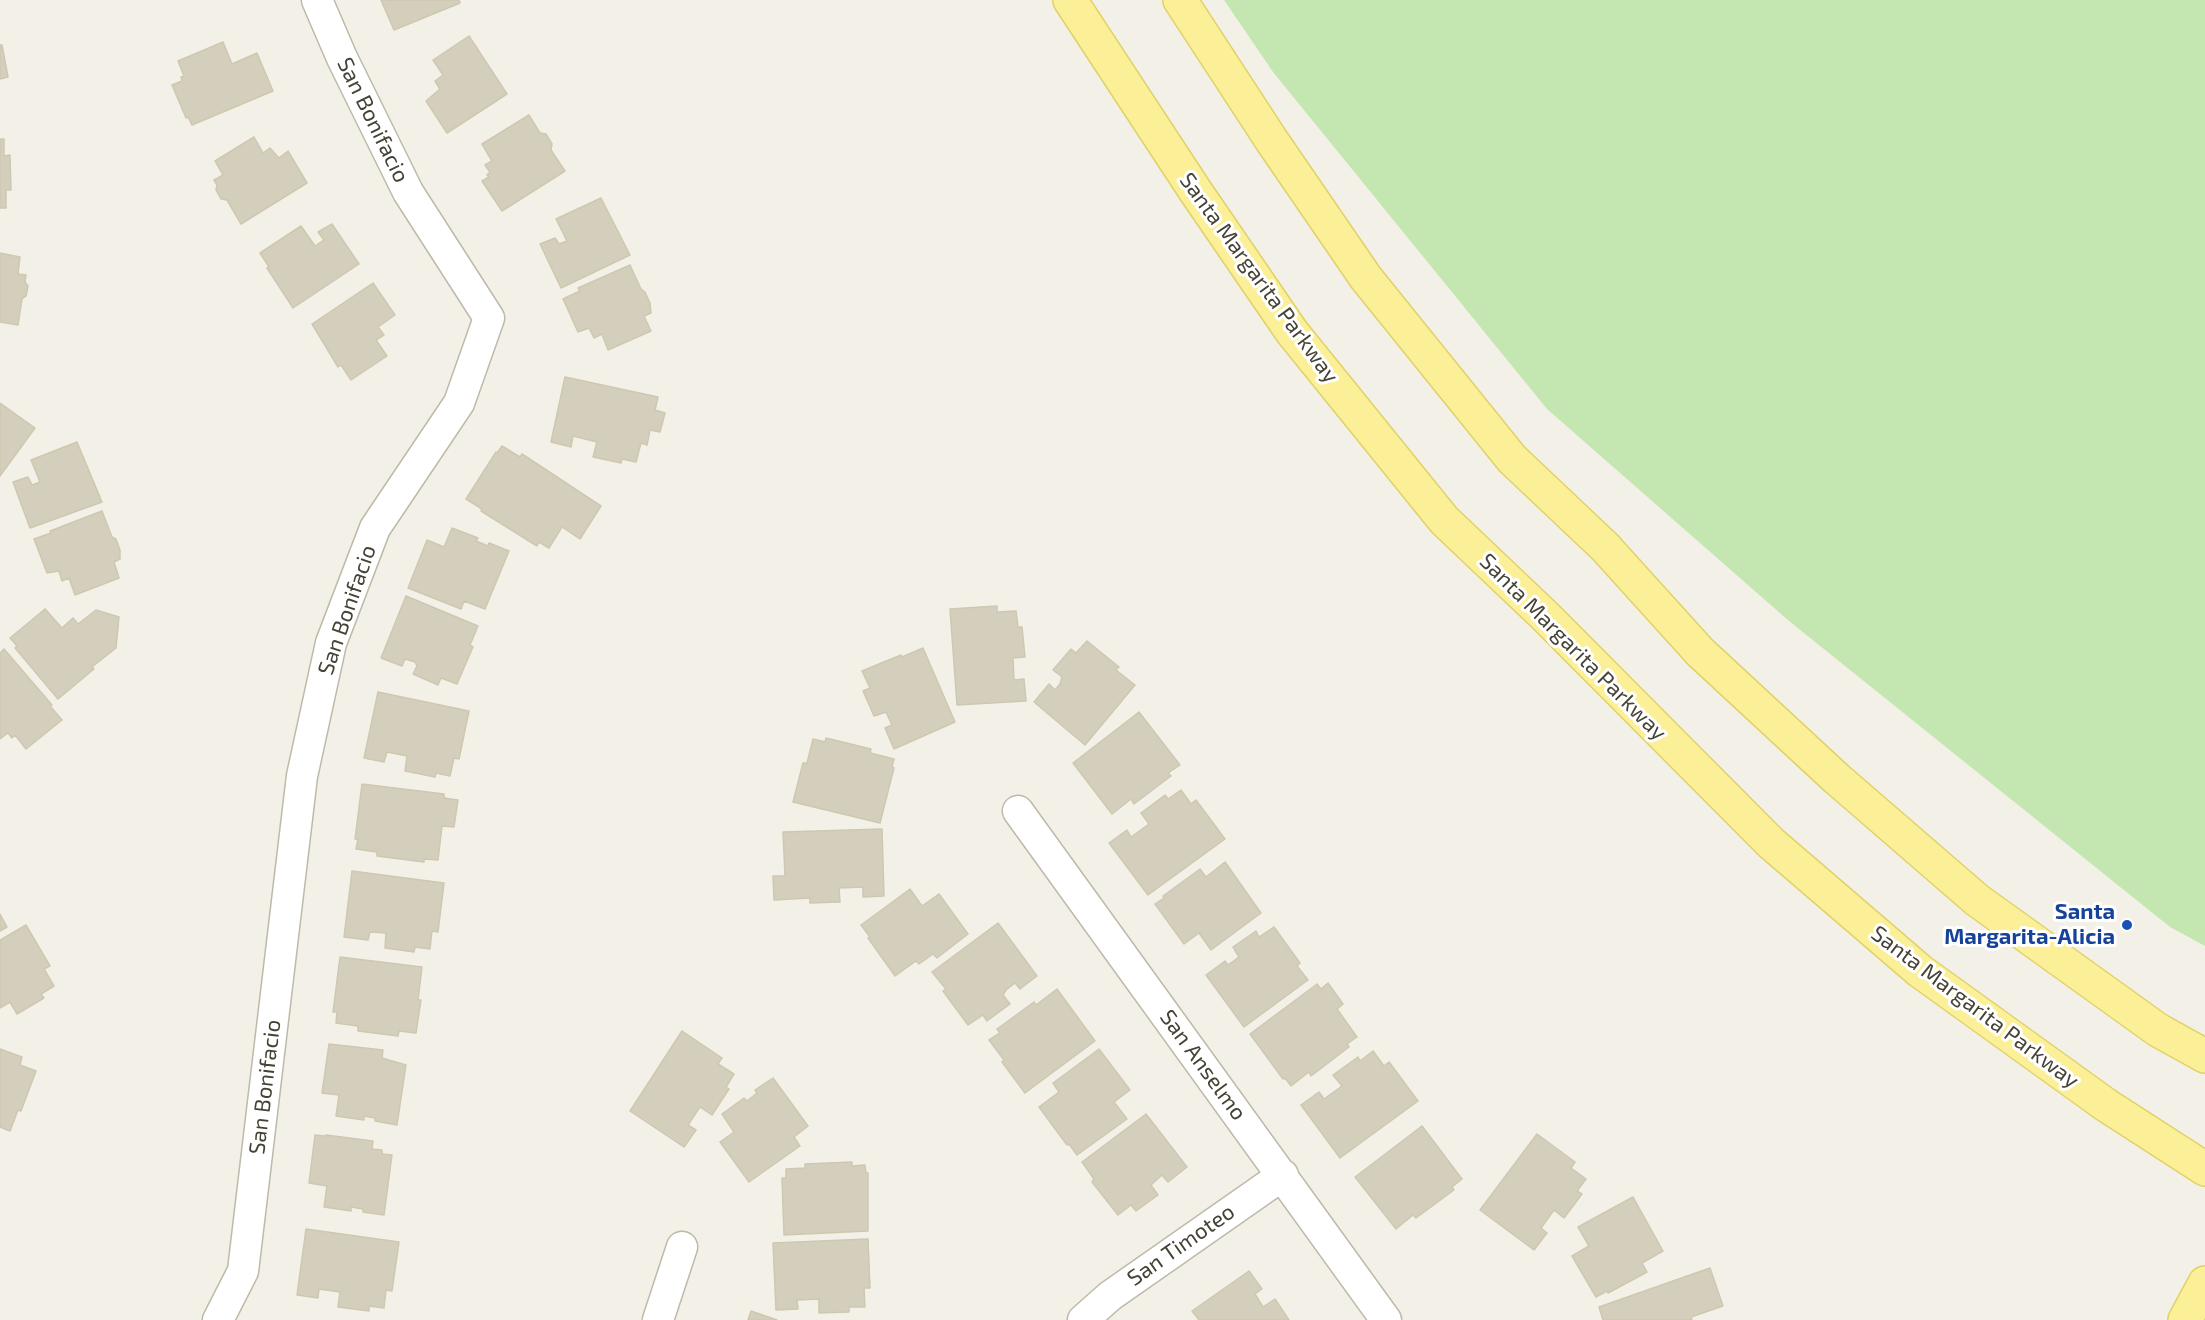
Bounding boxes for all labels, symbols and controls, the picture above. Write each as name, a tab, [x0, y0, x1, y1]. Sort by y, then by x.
street label: San Bonifacio	[331, 53, 415, 187]
street label: Santa Margarita Parkway	[1174, 168, 1344, 388]
street label: San Bonifacio	[312, 542, 382, 678]
street label: Santa Margarita Parkway	[1474, 548, 1672, 746]
place label: Santa Margarita-Alicia	[1944, 899, 2115, 950]
marker: Santa Margarita-Alicia	[2120, 918, 2134, 932]
street label: Santa Margarita Parkway	[1866, 920, 2084, 1094]
street label: San Anselmo	[1154, 1005, 1252, 1125]
street label: San Bonifacio	[244, 1018, 286, 1156]
street label: San Timoteo	[1122, 1198, 1240, 1292]

